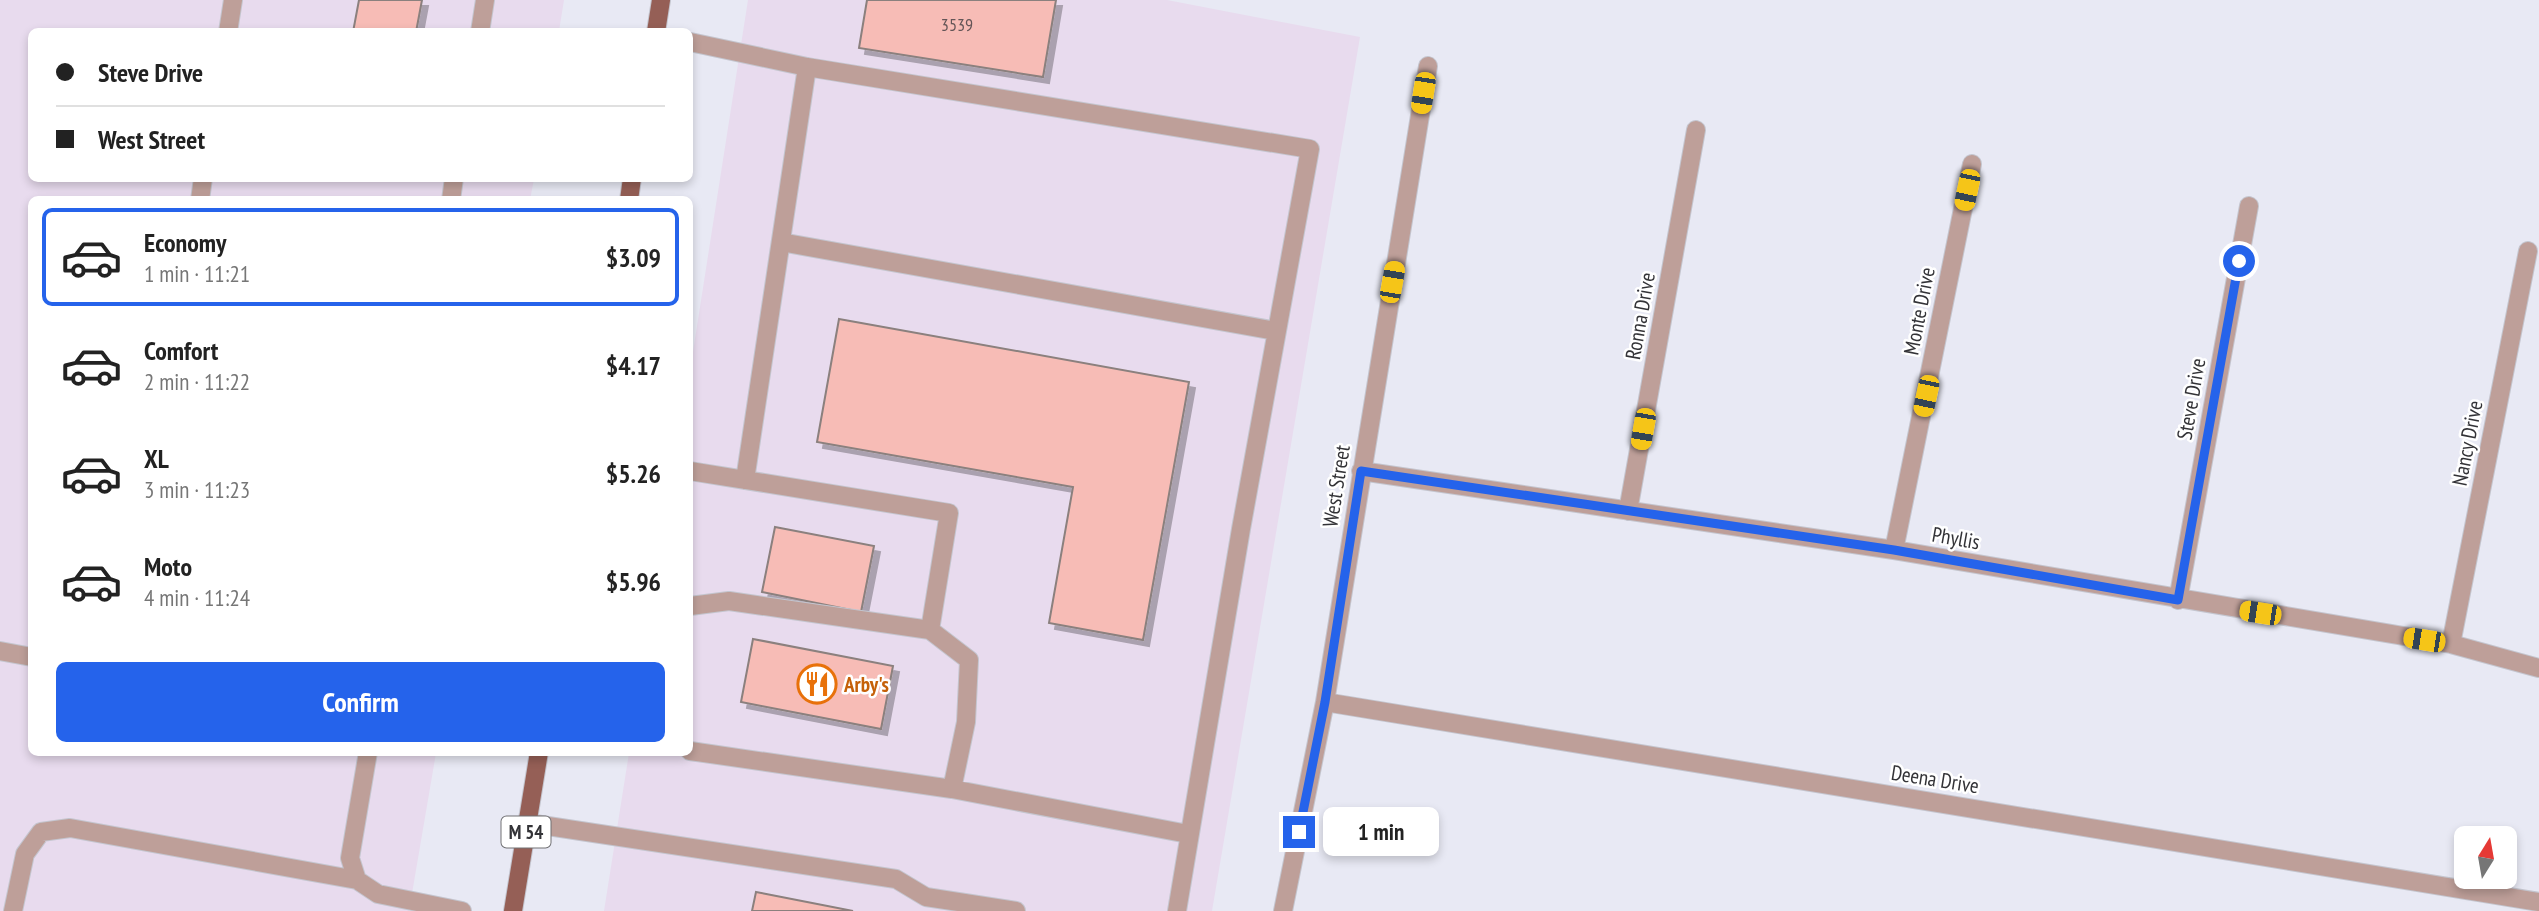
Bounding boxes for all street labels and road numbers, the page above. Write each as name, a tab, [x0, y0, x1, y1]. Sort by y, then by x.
street label: Monte Drive	[1897, 265, 1941, 357]
street label: Ronna Drive	[1619, 270, 1661, 362]
street label: Steve Drive	[2171, 356, 2211, 442]
street label: Nancy Drive	[2446, 398, 2488, 488]
street label: West Street	[1316, 443, 1356, 529]
street label: Phyllis	[1930, 521, 1982, 555]
street label: Deena Drive	[1889, 759, 1981, 799]
road number: M 54	[502, 817, 550, 848]

